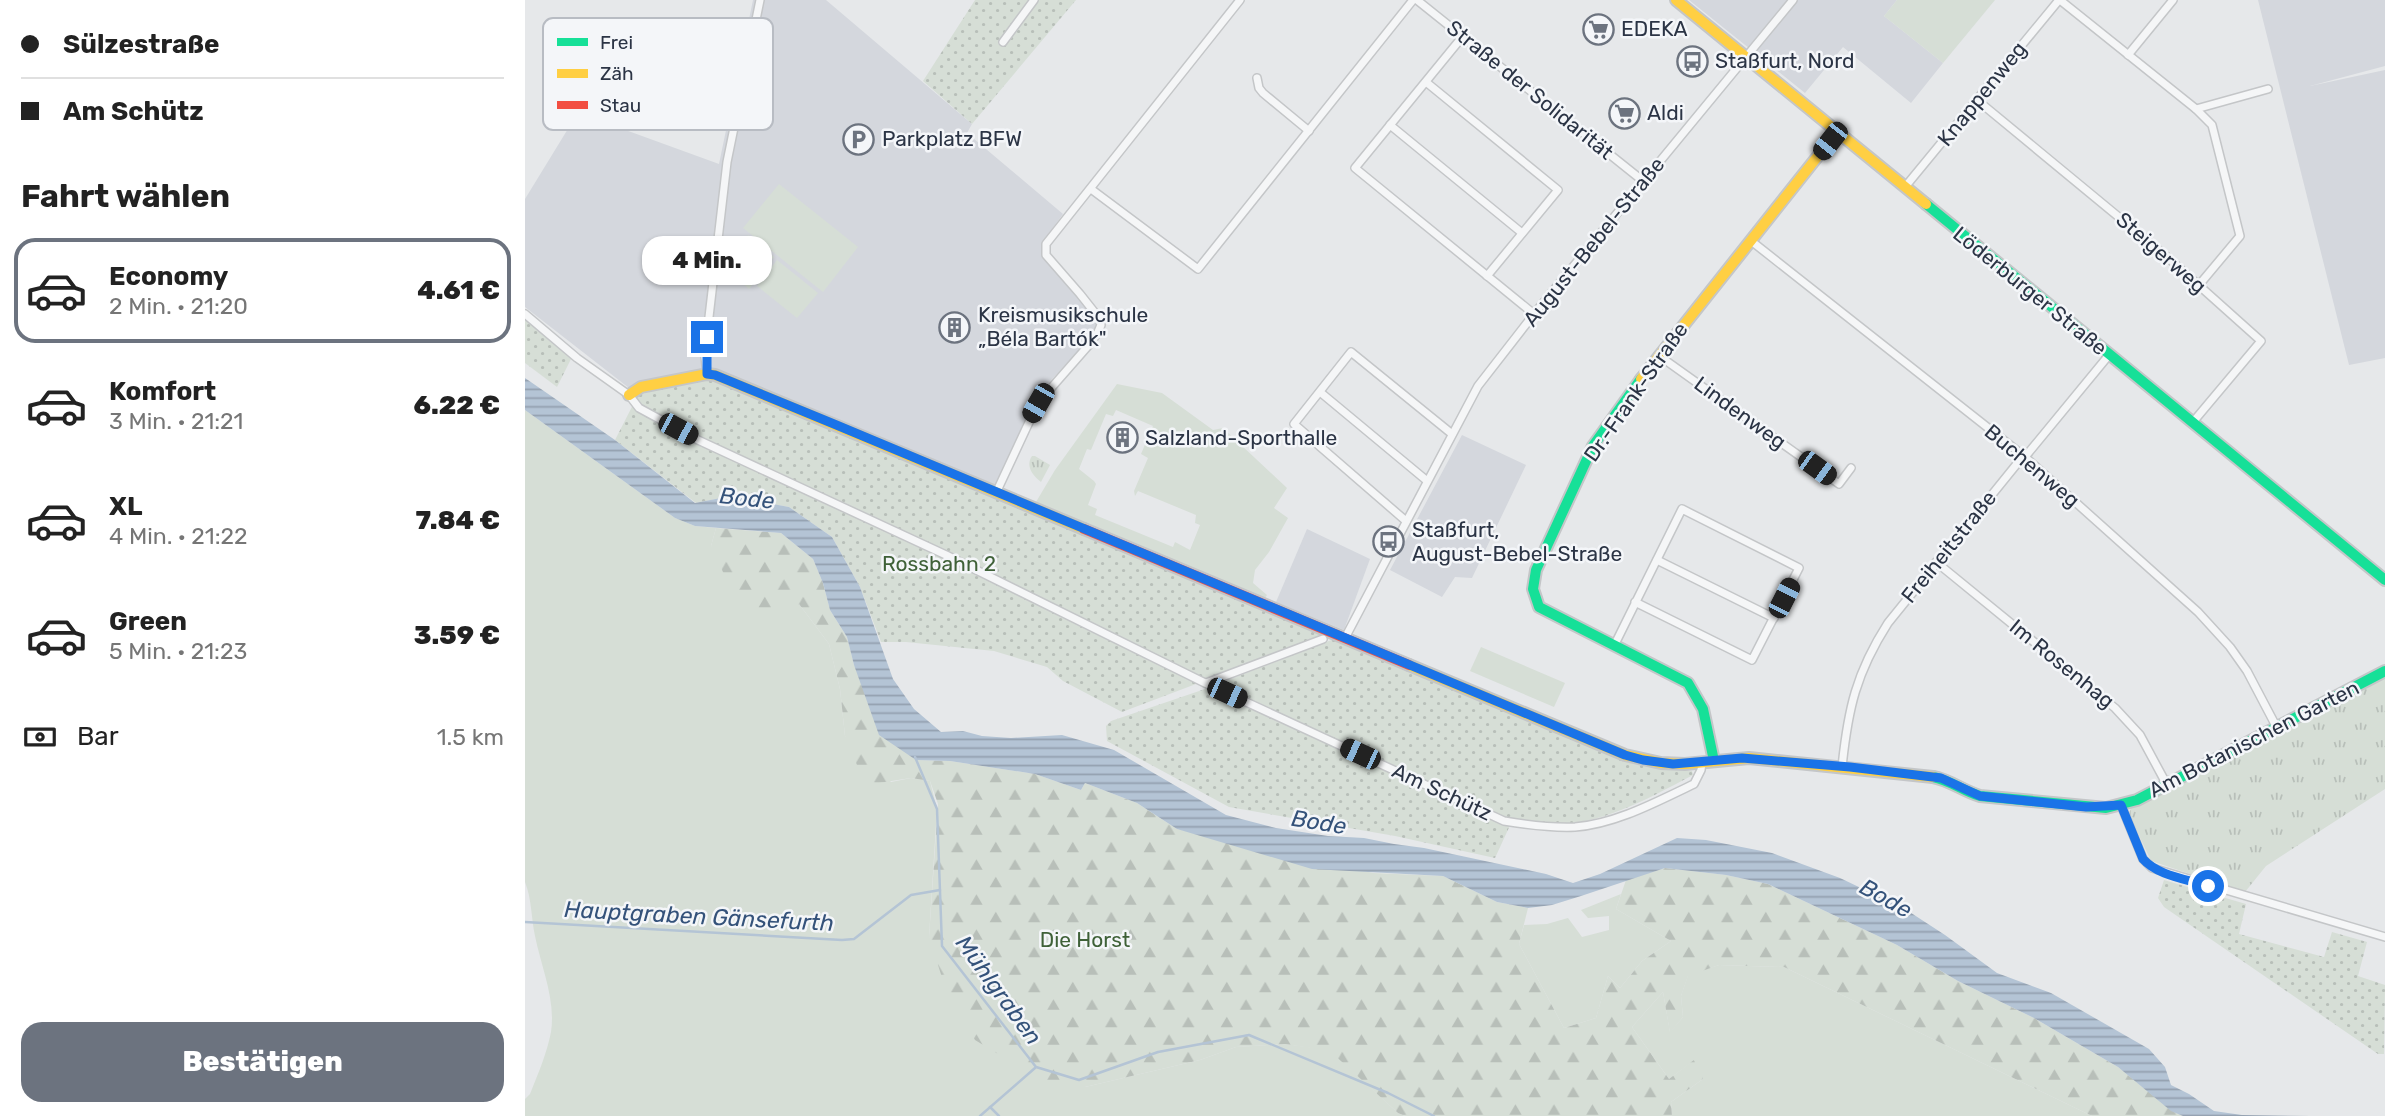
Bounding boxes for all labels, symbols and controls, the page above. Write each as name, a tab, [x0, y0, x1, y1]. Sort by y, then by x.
supermarket icon: EDEKA	[1581, 12, 1615, 46]
street label: Straße der Solidarität	[1442, 15, 1619, 165]
place label: EDEKA	[1621, 16, 1688, 41]
legend	[543, 18, 773, 130]
text: Sülzestraße	[63, 29, 219, 60]
text: Frei	[600, 31, 633, 54]
street label: Knappenweg	[1932, 36, 2031, 151]
bus stop icon: Staßfurt, Nord	[1675, 44, 1709, 78]
place label: Staßfurt, Nord	[1715, 48, 1854, 73]
text: Zäh	[600, 62, 633, 85]
text: Stau	[600, 94, 641, 117]
text: Am Schütz	[63, 96, 204, 127]
supermarket icon: Aldi	[1607, 96, 1641, 130]
place label: Aldi	[1647, 100, 1684, 125]
car	[1809, 118, 1852, 164]
parking icon: Parkplatz BFW	[842, 122, 876, 156]
place label: Parkplatz BFW	[882, 126, 1022, 151]
street label: August-Bebel-Straße	[1518, 152, 1669, 331]
text: Fahrt wählen	[21, 177, 230, 215]
street label: Steigerweg	[2111, 207, 2212, 299]
street label: Löderburger Straße	[1948, 221, 2112, 360]
callout: 4 Min.	[642, 236, 772, 284]
text: 4 Min.	[672, 246, 742, 274]
icon: car	[25, 259, 88, 322]
text: Economy	[109, 261, 228, 292]
text: 4.61 €	[417, 275, 500, 306]
text: 2 Min. · 21:20	[109, 292, 248, 320]
place label: Kreismusikschule „Béla Bartók"	[978, 302, 1148, 351]
building icon: Kreismusikschule „Béla Bartók"	[938, 310, 972, 344]
street label: Dr.-Frank-Straße	[1578, 317, 1693, 466]
route end	[691, 321, 723, 353]
street label: Lindenweg	[1690, 371, 1791, 454]
icon: car	[25, 374, 88, 437]
text: Komfort	[109, 376, 216, 407]
car	[1019, 380, 1058, 426]
text: 6.22 €	[414, 390, 500, 421]
text: 3 Min. · 21:21	[109, 407, 243, 435]
car	[655, 410, 702, 448]
street label: Buchenweg	[1980, 419, 2085, 513]
building icon: Salzland-Sporthalle	[1105, 421, 1139, 455]
place label: Salzland-Sporthalle	[1145, 425, 1337, 450]
car	[1794, 447, 1841, 489]
water label: Bode	[718, 481, 776, 515]
street label: Freiheitstraße	[1896, 486, 2001, 608]
icon: car	[25, 489, 88, 552]
text: XL	[109, 491, 142, 522]
text: 7.84 €	[416, 505, 500, 536]
place label: Staßfurt, August-Bebel-Straße	[1412, 517, 1622, 566]
text: 4 Min. · 21:22	[109, 522, 248, 550]
bus stop icon: Staßfurt, August-Bebel-Straße	[1372, 525, 1406, 559]
park label: Rossbahn 2	[882, 551, 996, 576]
car	[1766, 575, 1803, 621]
icon: car	[25, 604, 88, 667]
text: Green	[109, 606, 187, 637]
street label: Im Rosenhag	[2005, 614, 2120, 713]
text: 3.59 €	[414, 620, 500, 651]
text: 5 Min. · 21:23	[109, 637, 247, 665]
car	[1204, 675, 1251, 711]
street label: Am Botanischen Garten	[2144, 675, 2363, 803]
icon: cash	[21, 718, 59, 756]
text: Bar	[77, 721, 119, 752]
text: 1.5 km	[437, 723, 504, 751]
car	[1337, 736, 1384, 772]
street label: Am Schütz	[1388, 758, 1496, 825]
water label: Bode	[1290, 804, 1349, 840]
route start	[2192, 870, 2224, 902]
water label: Bode	[1855, 872, 1917, 924]
water label: Hauptgraben Gänsefurth	[563, 895, 835, 937]
park label: Die Horst	[1040, 927, 1130, 952]
water label: Mühlgraben	[950, 930, 1048, 1050]
button: Bestätigen	[21, 1022, 504, 1102]

